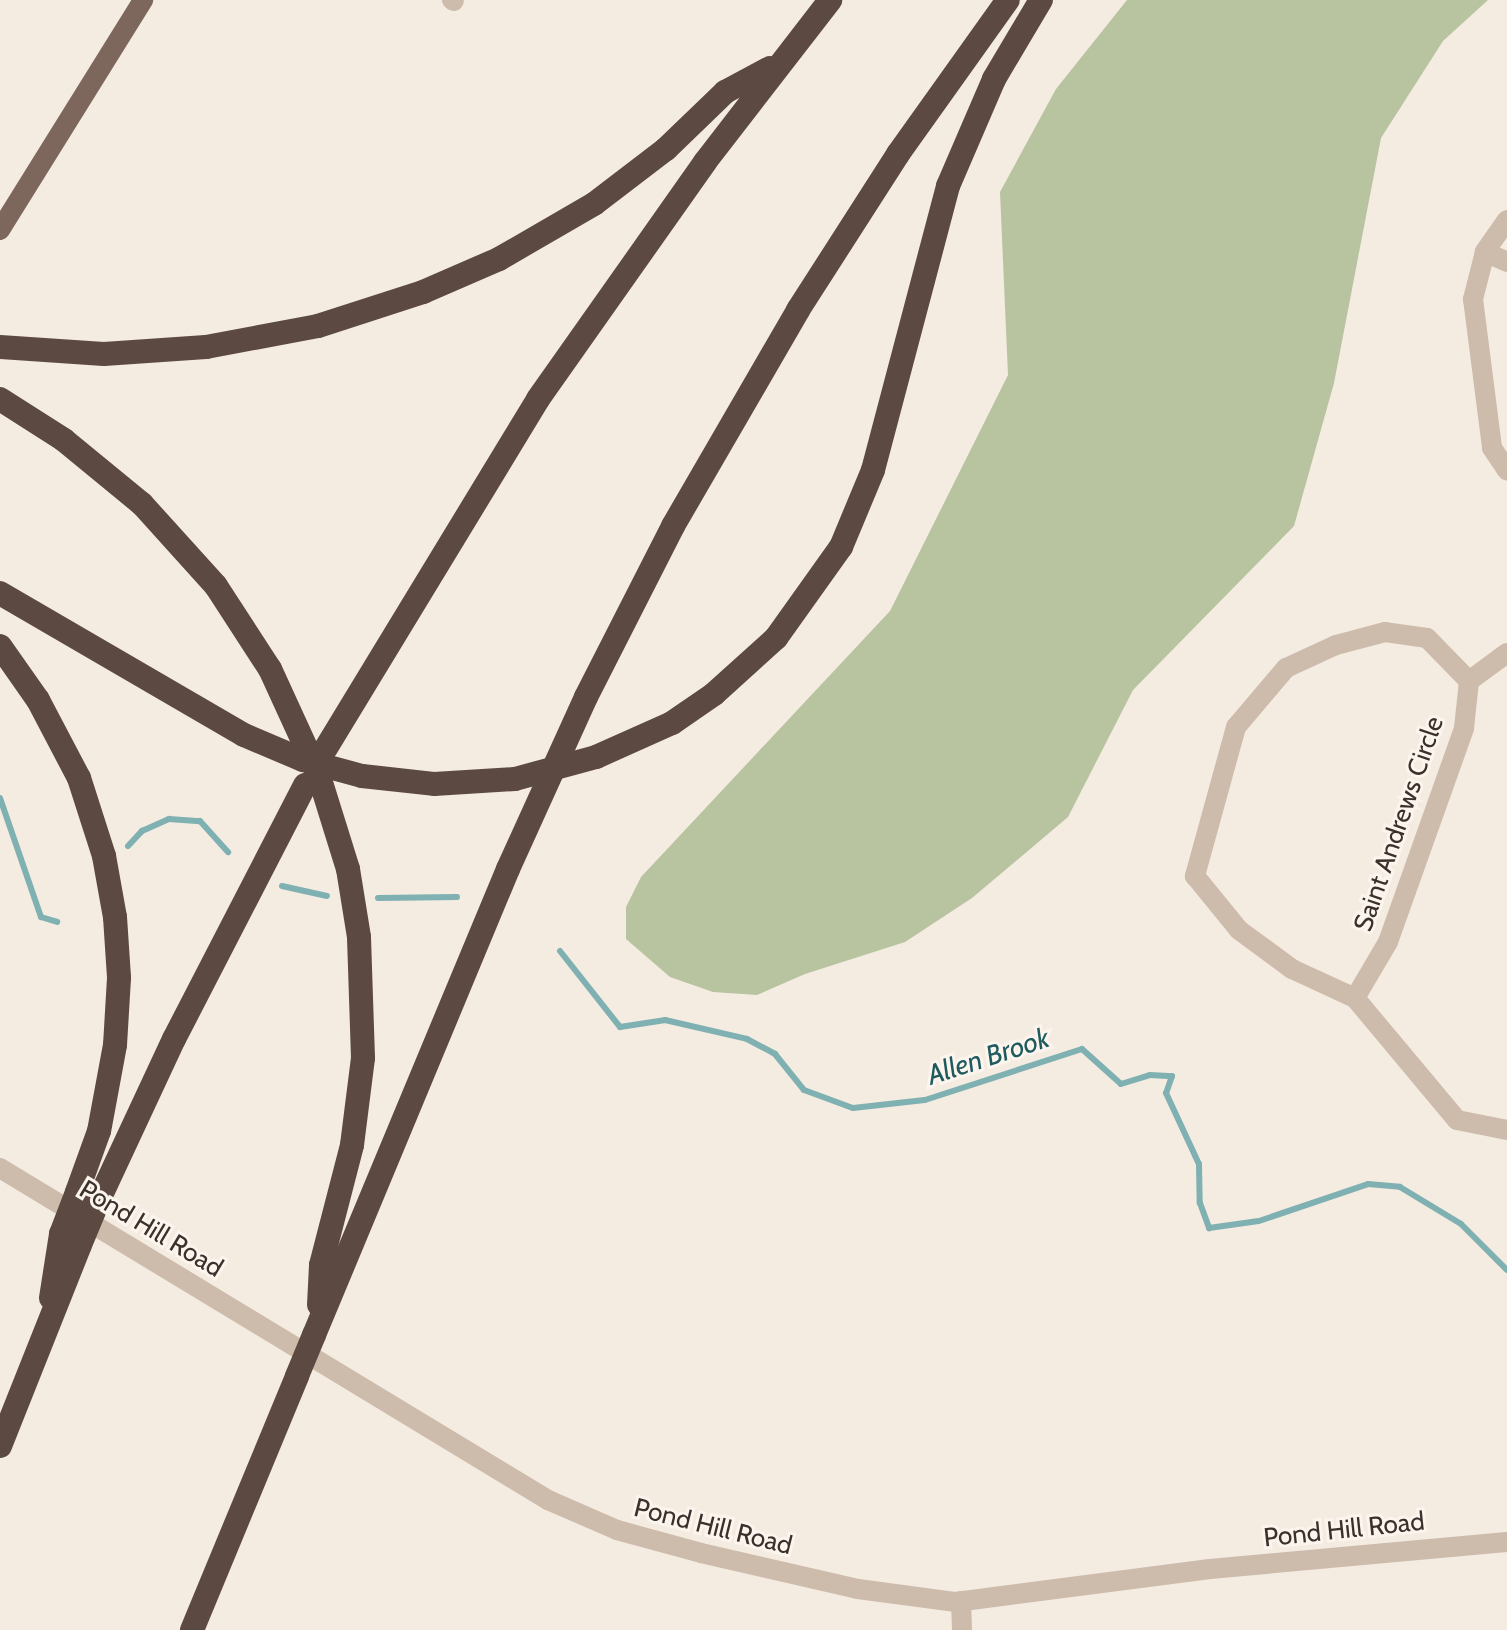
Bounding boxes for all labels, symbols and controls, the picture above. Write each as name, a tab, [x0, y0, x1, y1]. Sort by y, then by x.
street label: Saint Andrews Circle	[1348, 713, 1450, 935]
water label: Allen Brook	[923, 1020, 1053, 1092]
street label: Pond Hill Road	[74, 1174, 228, 1284]
street label: Pond Hill Road	[631, 1492, 795, 1562]
street label: Pond Hill Road	[1262, 1506, 1426, 1554]

